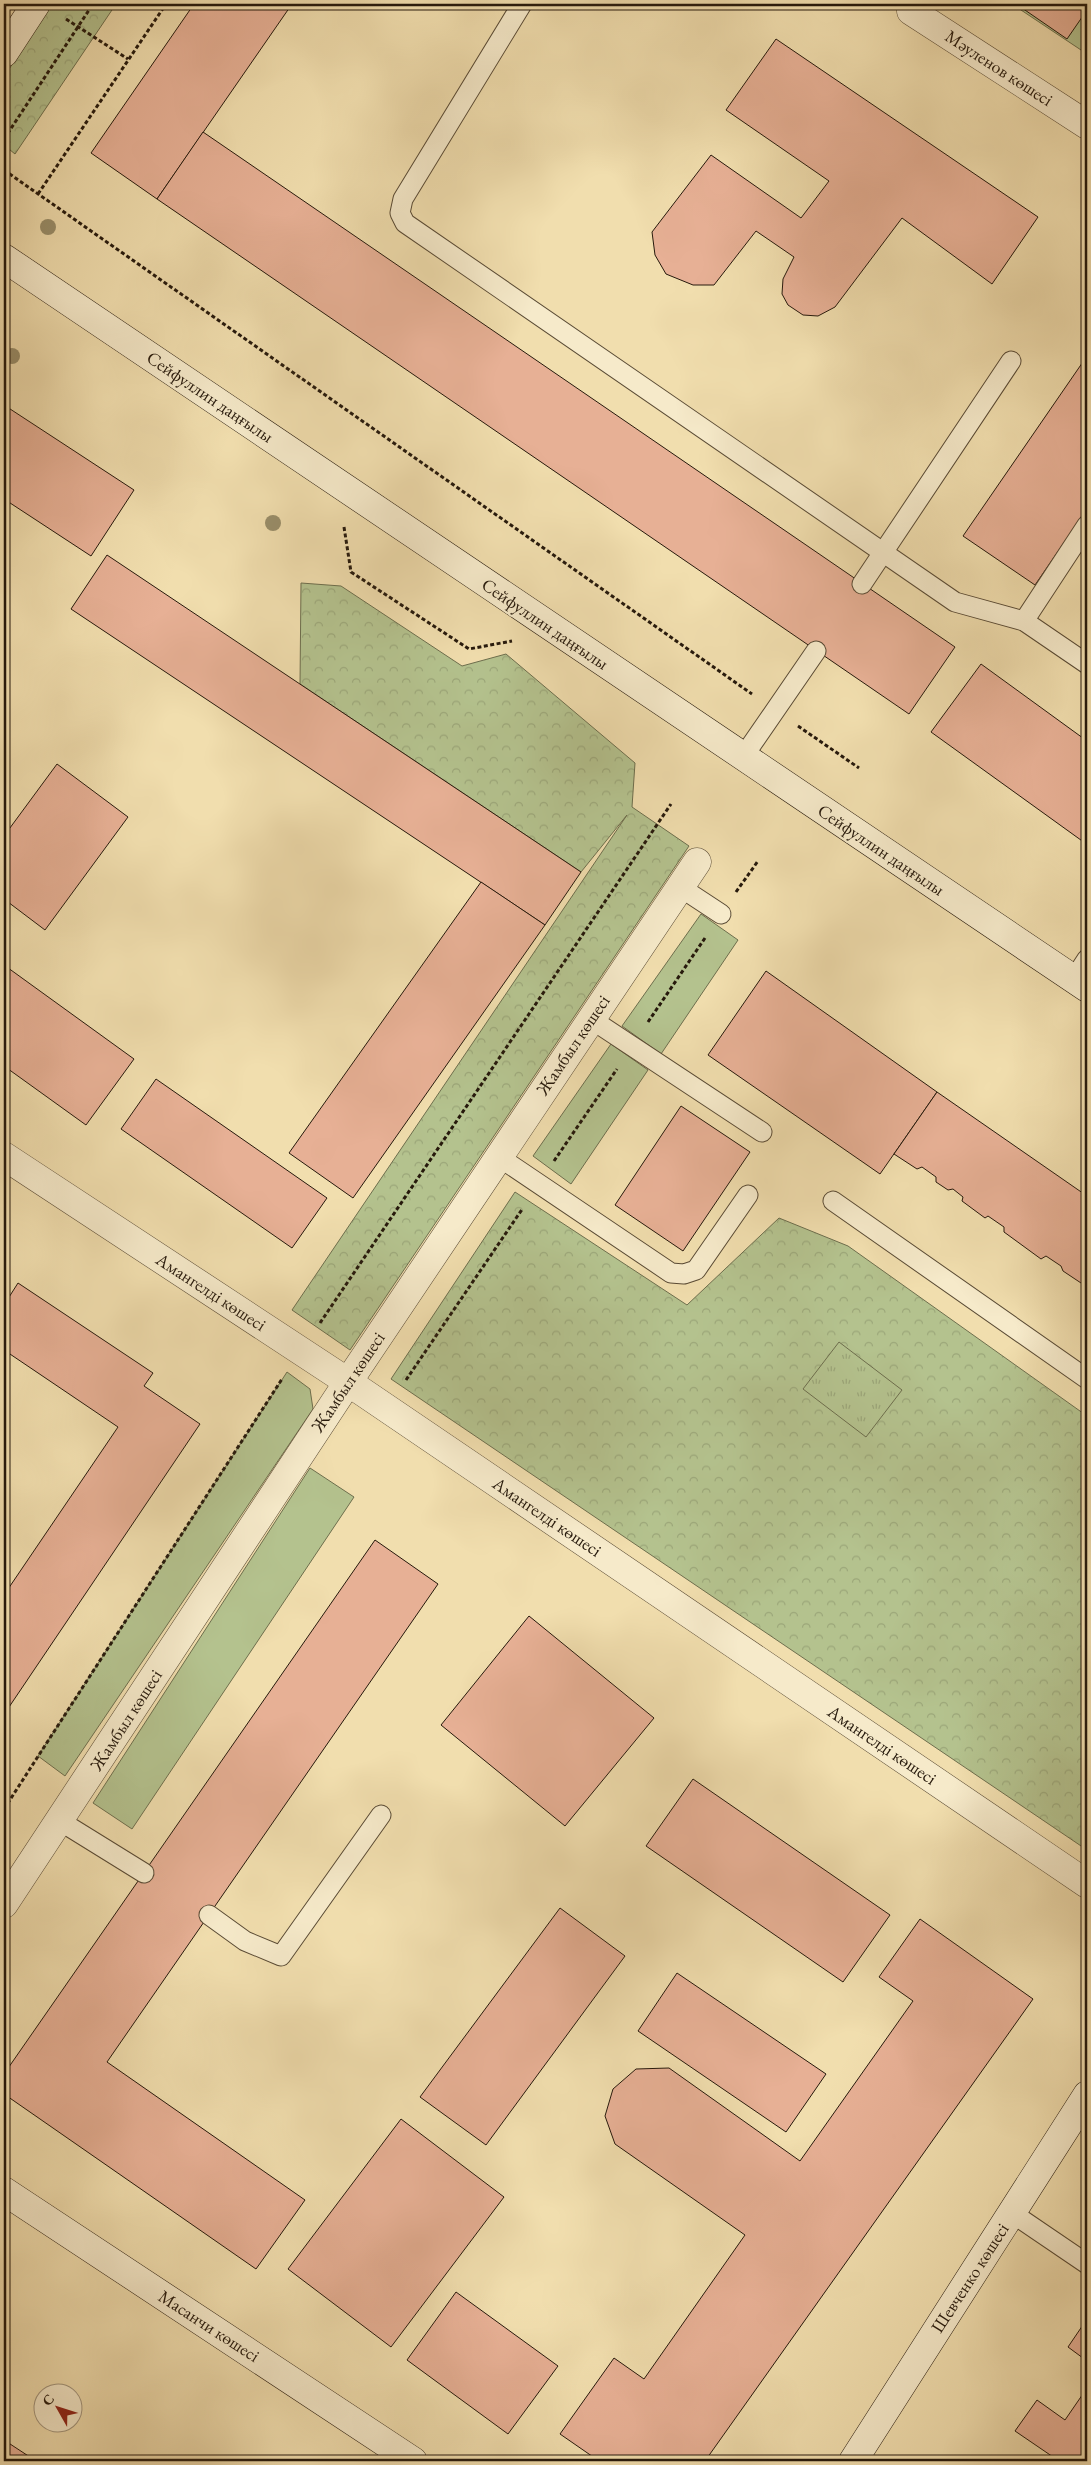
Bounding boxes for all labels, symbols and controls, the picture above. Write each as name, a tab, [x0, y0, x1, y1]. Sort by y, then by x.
street label: Мәуленов көшесі	[941, 24, 1058, 111]
street label: Сейфуллин даңғылы	[142, 346, 278, 448]
street label: Сейфуллин даңғылы	[477, 573, 613, 675]
street label: Сейфуллин даңғылы	[813, 799, 949, 901]
street label: Жамбыл көшесі	[530, 990, 615, 1100]
street label: Амангелді көшесі	[151, 1247, 271, 1336]
street label: Жамбыл көшесі	[305, 1327, 390, 1437]
street label: Амангелді көшесі	[487, 1471, 607, 1562]
street label: Жамбыл көшесі	[84, 1664, 167, 1776]
street label: Амангелді көшесі	[822, 1699, 942, 1790]
street label: Шевченко көшесі	[925, 2218, 1014, 2337]
street label: Масанчи көшесі	[154, 2284, 265, 2367]
north arrow	[32, 2382, 82, 2432]
text: С	[38, 2390, 58, 2409]

